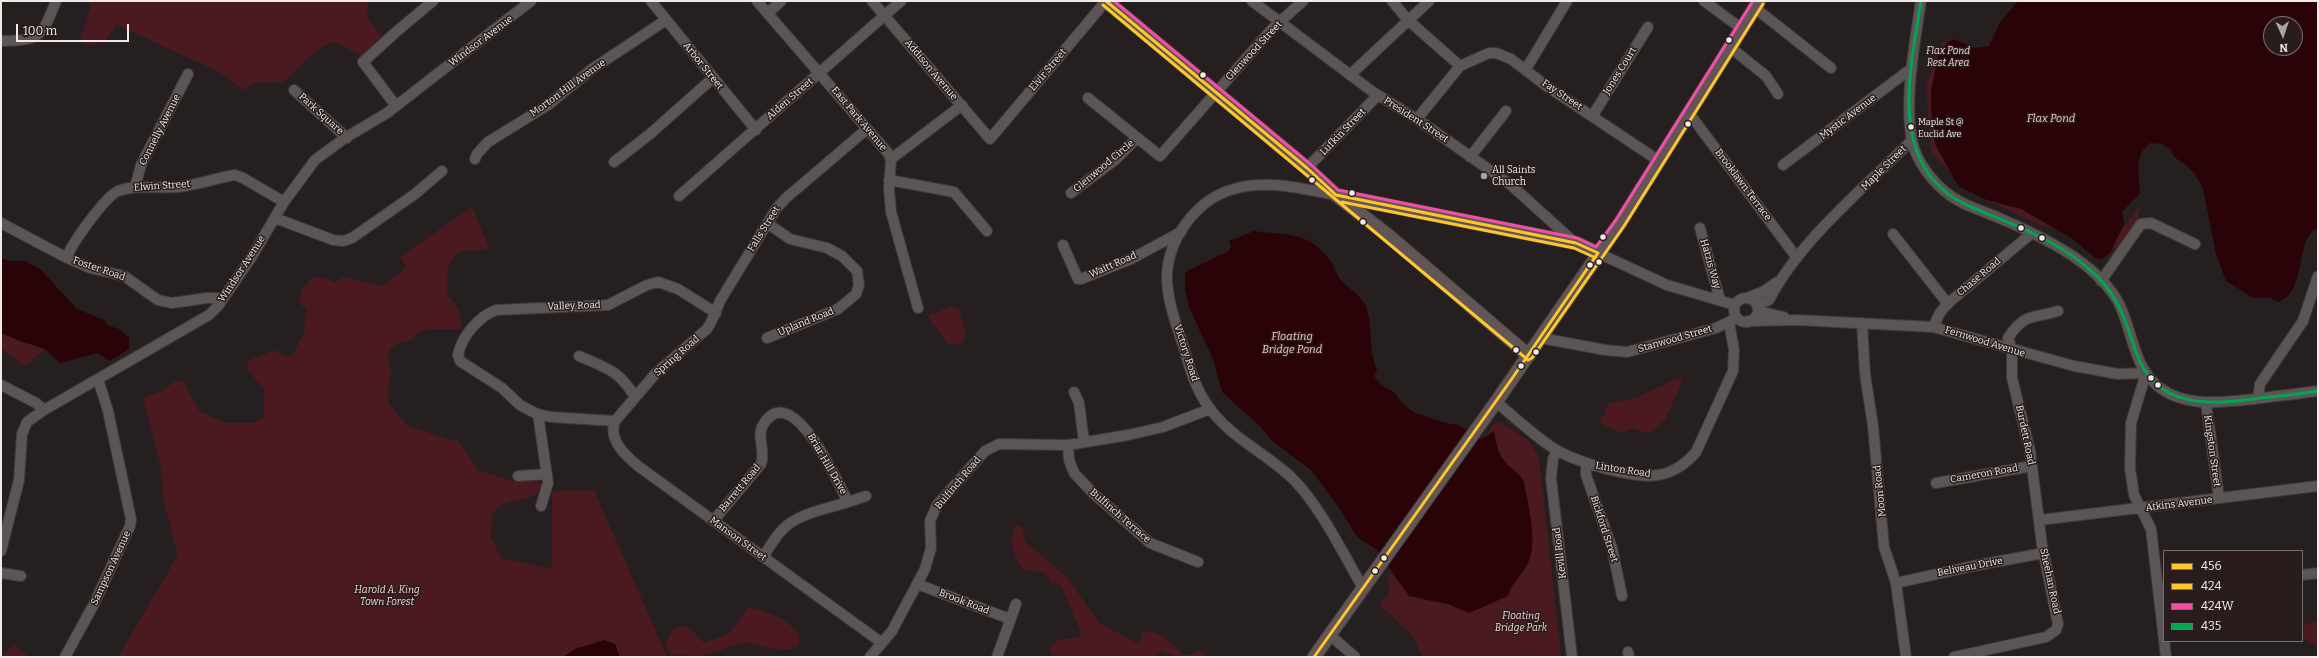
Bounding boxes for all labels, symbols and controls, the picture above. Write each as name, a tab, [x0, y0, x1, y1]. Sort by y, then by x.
street label: Windsor Avenue	[447, 13, 515, 69]
scale bar	[18, 16, 131, 42]
north arrow	[2263, 16, 2303, 56]
street label: Glenwood Street	[1223, 19, 1285, 83]
text: 100 m	[23, 24, 57, 38]
unlabelled marker	[1724, 35, 1734, 45]
street label: Addison Avenue	[902, 37, 960, 103]
street label: Arbor Street	[680, 40, 726, 92]
text: N	[2279, 41, 2288, 54]
street label: Jones Court	[1601, 45, 1639, 97]
park label: Flax Pond Rest Area	[1926, 45, 1970, 68]
street label: Elvir Street	[1027, 46, 1069, 94]
street label: Morton Hill Avenue	[528, 57, 608, 119]
unlabelled marker	[1198, 70, 1208, 80]
street label: Alden Street	[764, 76, 816, 122]
street label: Fay Street	[1540, 77, 1584, 113]
street label: East Park Avenue	[829, 84, 889, 154]
street label: Park Square	[296, 91, 346, 137]
street label: Connelly Avenue	[137, 92, 183, 168]
street label: Mystic Avenue	[1817, 92, 1879, 142]
street label: President Street	[1381, 95, 1451, 145]
street label: Lufkin Street	[1318, 106, 1368, 158]
water label: Flax Pond	[2027, 112, 2075, 126]
place label: Maple St @ Euclid Ave	[1918, 117, 1964, 138]
unlabelled marker	[1683, 119, 1693, 129]
marker: Maple St @ Euclid Ave	[1906, 122, 1916, 132]
street label: Glenwood Circle	[1071, 137, 1137, 195]
street label: Maple Street	[1859, 143, 1909, 193]
street label: Brooklawn Terrace	[1712, 147, 1774, 223]
place label: All Saints Church	[1492, 164, 1536, 188]
marker: All Saints Church	[1479, 171, 1489, 181]
unlabelled marker	[1307, 175, 1317, 185]
street label: Elwin Street	[133, 178, 191, 194]
unlabelled marker	[1347, 188, 1357, 198]
street label: Falls Street	[745, 204, 783, 254]
unlabelled marker	[1358, 217, 1368, 227]
unlabelled marker	[2016, 223, 2026, 233]
unlabelled marker	[1598, 232, 1608, 242]
street label: Windsor Avenue	[216, 233, 268, 305]
unlabelled marker	[2037, 233, 2047, 243]
street label: Hatzis Way	[1697, 238, 1723, 290]
street label: Waitt Road	[1087, 249, 1139, 281]
street label: Foster Road	[71, 254, 127, 284]
street label: Chase Road	[1955, 255, 2003, 299]
unlabelled marker	[1594, 257, 1604, 267]
unlabelled marker	[1585, 260, 1595, 270]
street label: Valley Road	[547, 299, 601, 313]
street label: Upland Road	[776, 305, 836, 339]
street label: Victory Road	[1171, 323, 1201, 383]
street label: Stanwood Street	[1637, 323, 1713, 355]
street label: Fernwood Avenue	[1943, 324, 2027, 360]
water label: Floating Bridge Pond	[1262, 330, 1322, 356]
street label: Spring Road	[652, 333, 702, 379]
unlabelled marker	[1511, 345, 1521, 355]
unlabelled marker	[1531, 347, 1541, 357]
unlabelled marker	[1516, 361, 1526, 371]
unlabelled marker	[2146, 373, 2156, 383]
unlabelled marker	[2153, 380, 2163, 390]
street label: Burdett Road	[2013, 404, 2037, 466]
street label: Kingston Street	[2201, 414, 2223, 488]
street label: Briar Hill Drive	[805, 431, 849, 497]
street label: Bulfinch Road	[933, 454, 983, 512]
street label: Linton Road	[1595, 460, 1651, 480]
street label: Barrett Road	[717, 462, 763, 514]
street label: Cameron Road	[1949, 462, 2019, 486]
street label: Moon Road	[1871, 464, 1889, 518]
street label: Bulfinch Terrace	[1087, 486, 1153, 546]
street label: Bickford Street	[1588, 494, 1620, 564]
street label: Atkins Avenue	[2145, 494, 2213, 514]
street label: Manson Street	[707, 514, 769, 564]
street label: Kevill Road	[1551, 527, 1569, 579]
street label: Sampson Avenue	[88, 529, 134, 607]
street label: Sheehan Road	[2037, 547, 2063, 615]
legend	[2163, 550, 2303, 642]
unlabelled marker	[1379, 553, 1389, 563]
street label: Beliveau Drive	[1936, 555, 2004, 579]
text: 456	[2201, 559, 2221, 573]
unlabelled marker	[1370, 566, 1380, 576]
text: 424	[2201, 579, 2222, 593]
park label: Harold A. King Town Forest	[354, 584, 420, 608]
street label: Brook Road	[937, 587, 991, 617]
text: 424W	[2201, 599, 2234, 613]
park label: Floating Bridge Park	[1495, 610, 1547, 634]
text: 435	[2201, 619, 2221, 633]

